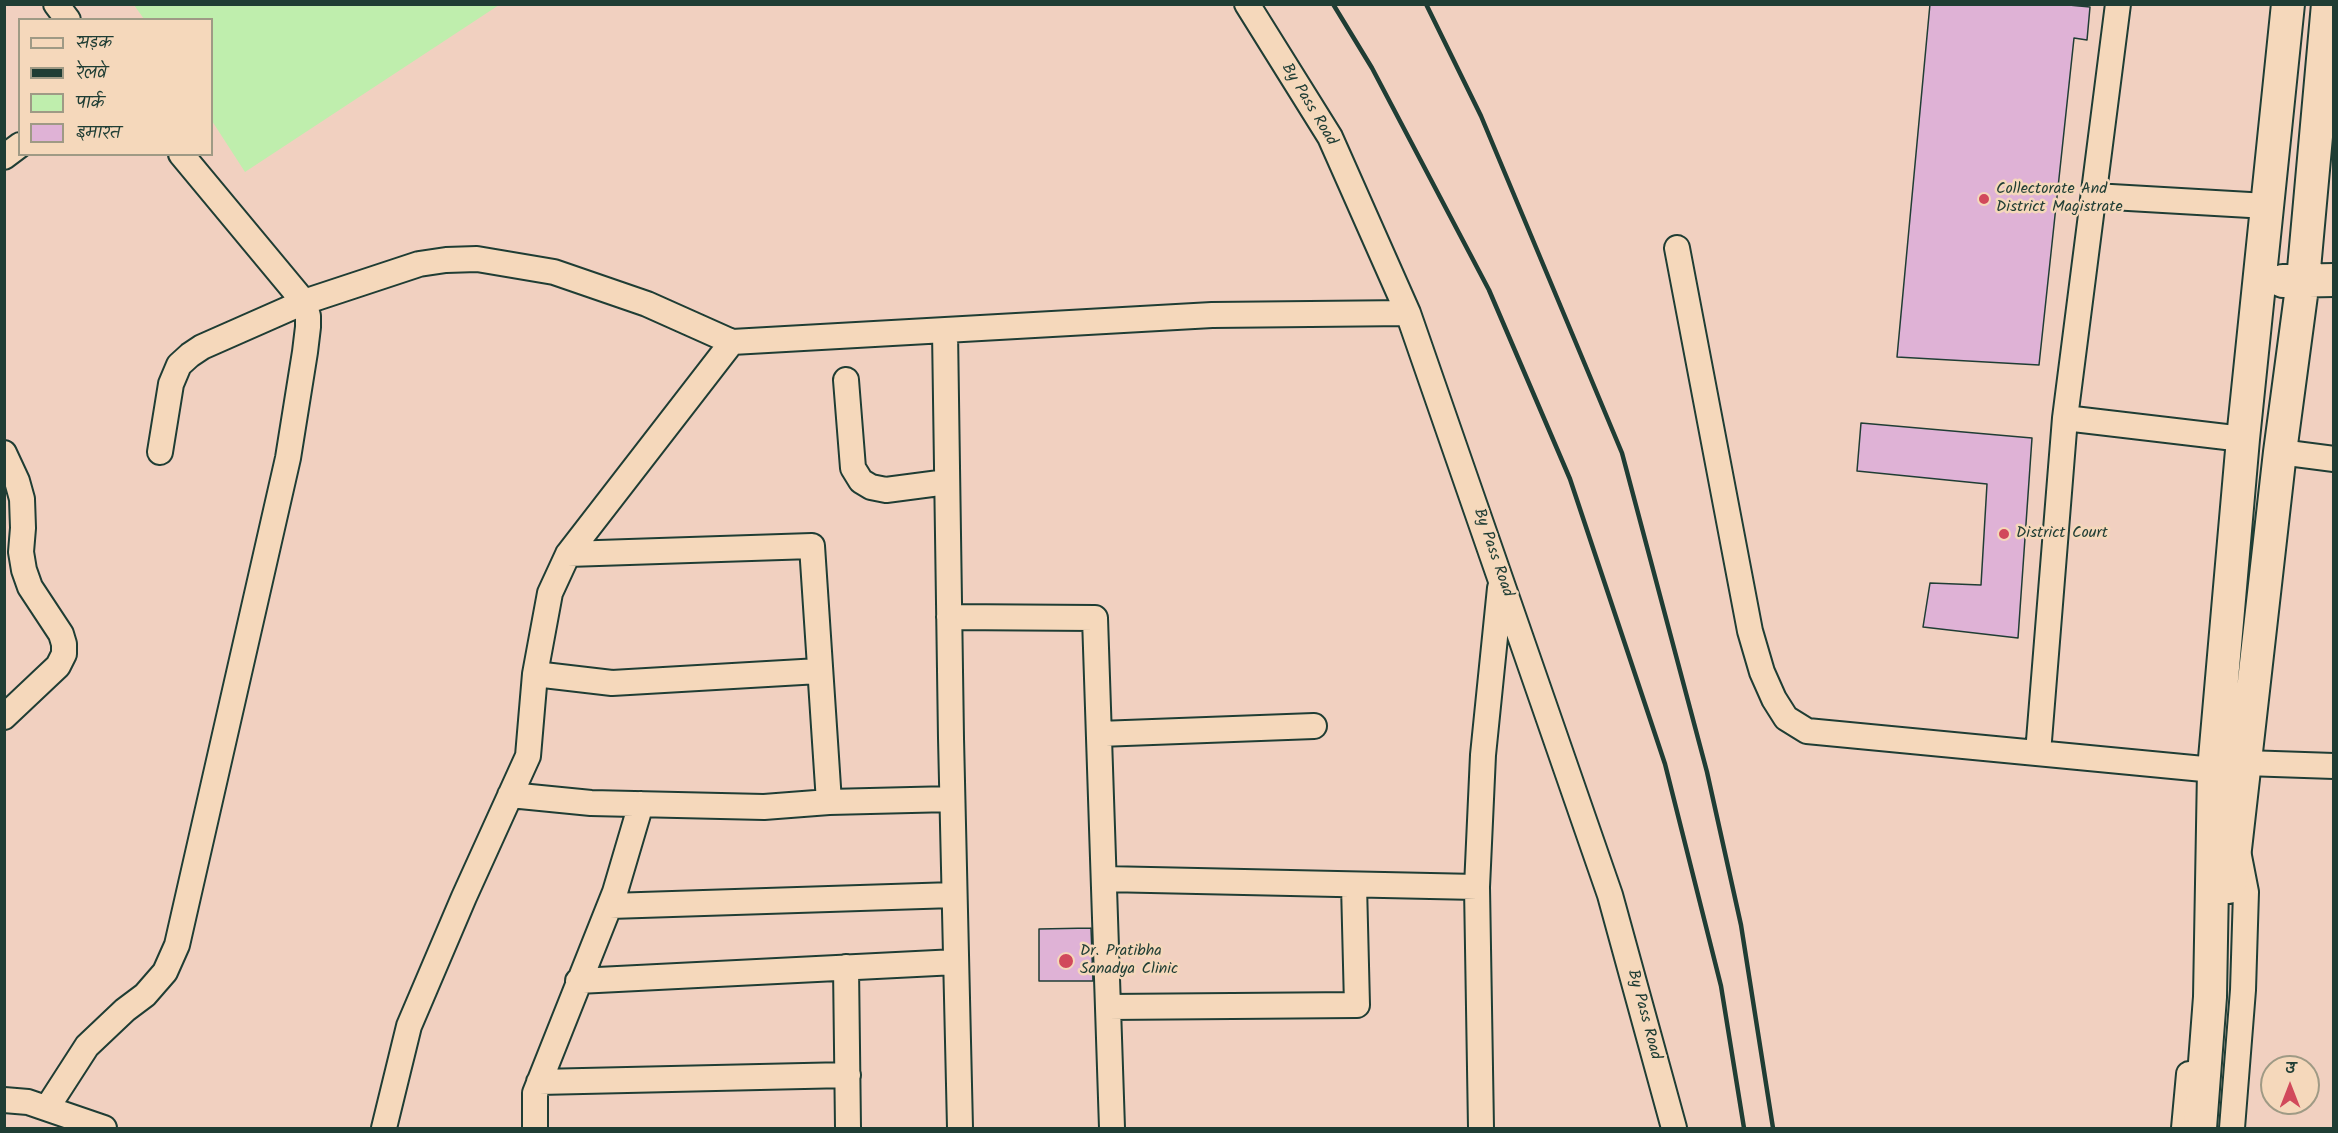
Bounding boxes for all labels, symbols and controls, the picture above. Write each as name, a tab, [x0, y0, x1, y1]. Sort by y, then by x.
legend	[18, 18, 213, 156]
text: सड़क	[76, 29, 112, 58]
text: रेलवे	[76, 59, 106, 88]
street label: By Pass Road	[1276, 60, 1340, 150]
text: पार्क	[76, 89, 105, 118]
text: इमारत	[76, 119, 120, 148]
place label: Collectorate And District Magistrate	[1996, 180, 2123, 218]
marker: Collectorate And District Magistrate	[1977, 192, 1991, 206]
street label: By Pass Road	[1468, 506, 1516, 600]
place label: District Court	[2016, 524, 2108, 544]
marker: District Court	[1997, 527, 2011, 541]
place label: Dr. Pratibha Sanadya Clinic	[1080, 942, 1178, 980]
marker: Dr. Pratibha Sanadya Clinic	[1057, 952, 1075, 970]
street label: By Pass Road	[1622, 968, 1664, 1062]
north arrow	[2260, 1055, 2320, 1115]
text: उ	[2285, 1056, 2295, 1081]

